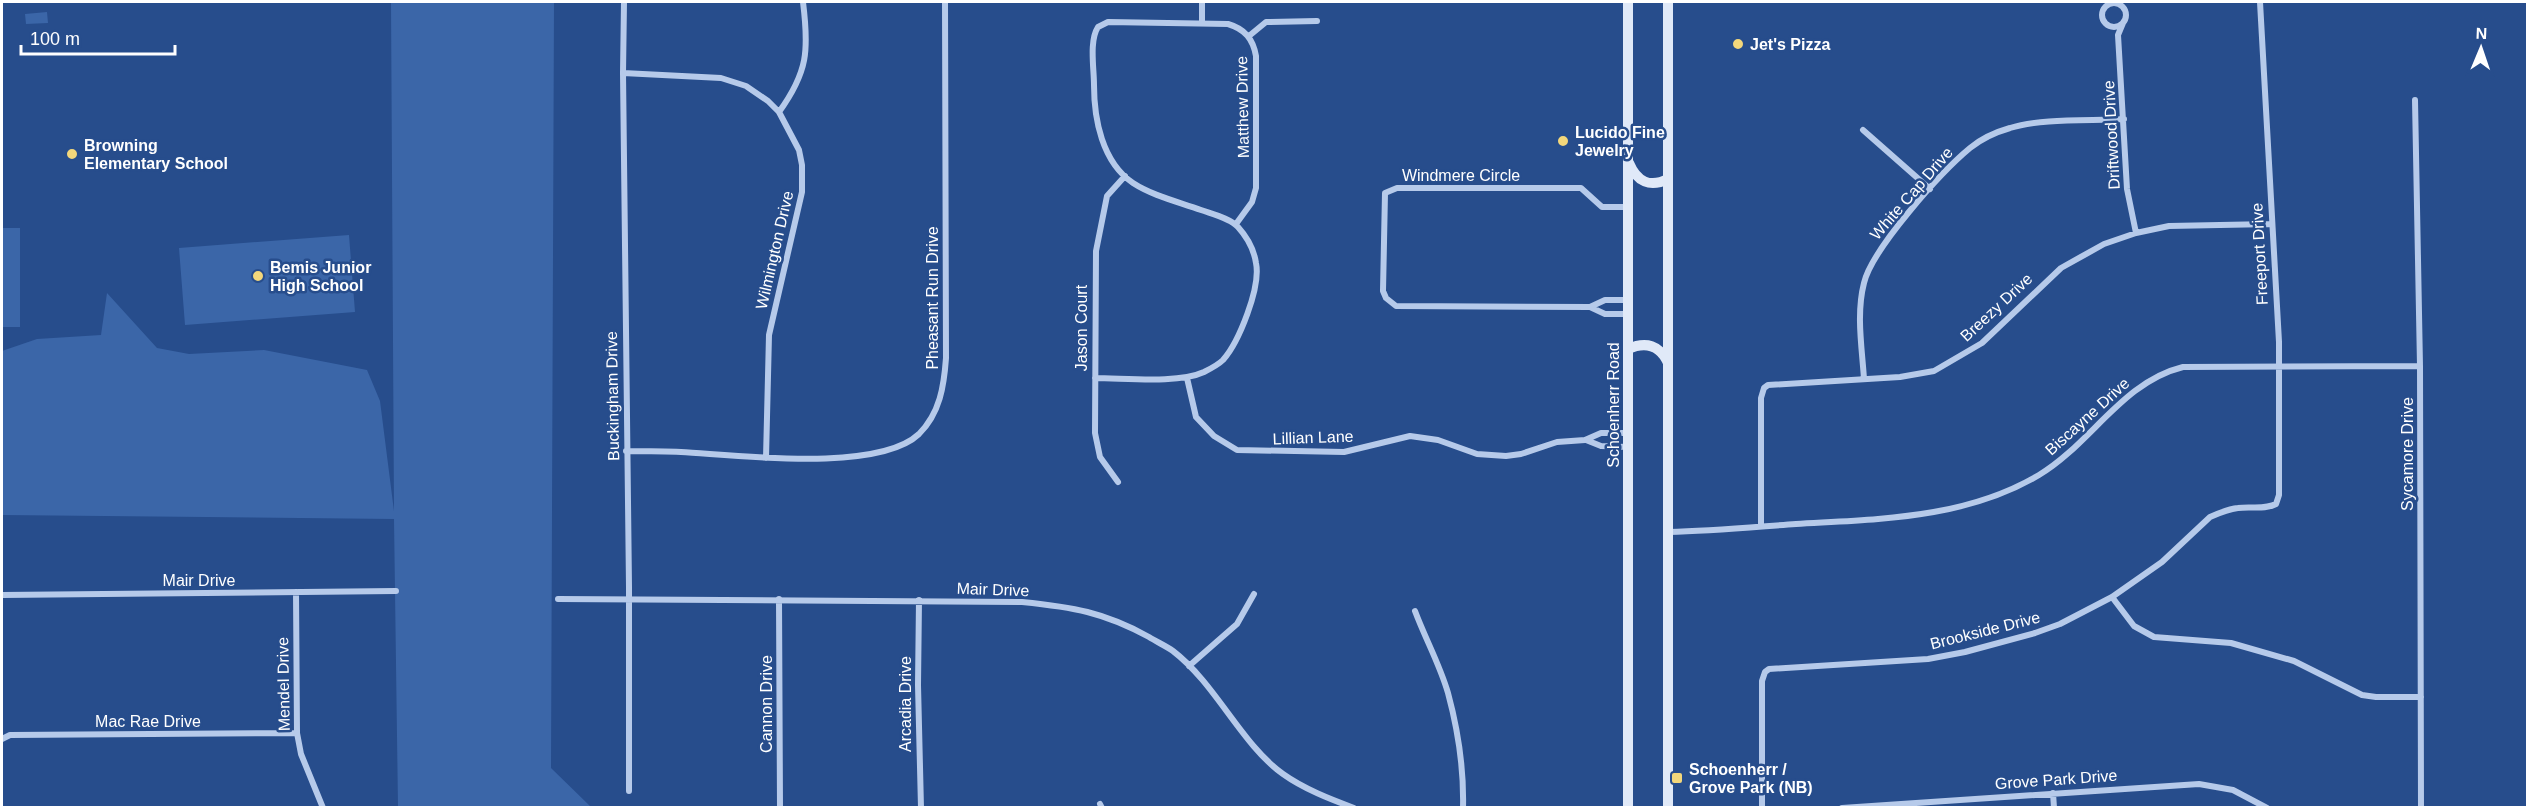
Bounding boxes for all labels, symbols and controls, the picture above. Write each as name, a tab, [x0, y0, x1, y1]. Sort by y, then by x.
scale bar	[21, 18, 176, 56]
north arrow	[2451, 18, 2511, 78]
text: N	[2475, 25, 2488, 42]
text: 100 m	[30, 29, 80, 49]
place label: Jet's Pizza	[1750, 36, 1830, 53]
marker: Jet's Pizza	[1731, 37, 1745, 51]
street label: Matthew Drive	[1233, 56, 1252, 158]
street label: Driftwood Drive	[2100, 80, 2123, 190]
place label: Lucido Fine Jewelry	[1575, 124, 1665, 159]
marker: Lucido Fine Jewelry	[1556, 134, 1570, 148]
place label: Browning Elementary School	[84, 137, 228, 172]
street label: White Cap Drive	[1867, 144, 1956, 243]
marker: Browning Elementary School	[65, 147, 79, 161]
street label: Windmere Circle	[1402, 167, 1520, 184]
street label: Wilmington Drive	[753, 189, 796, 311]
street label: Freeport Drive	[2248, 202, 2271, 305]
street label: Pheasant Run Drive	[924, 226, 941, 370]
place label: Bemis Junior High School	[270, 259, 371, 294]
marker: Bemis Junior High School	[251, 269, 265, 283]
street label: Breezy Drive	[1957, 270, 2036, 345]
street label: Jason Court	[1073, 284, 1090, 371]
street label: Buckingham Drive	[603, 331, 622, 461]
street label: Schoenherr Road	[1605, 342, 1622, 468]
street label: Biscayne Drive	[2042, 374, 2133, 458]
street label: Sycamore Drive	[2399, 397, 2416, 511]
street label: Lillian Lane	[1272, 428, 1354, 447]
street label: Mair Drive	[163, 572, 236, 589]
street label: Mair Drive	[956, 580, 1030, 599]
street label: Brookside Drive	[1928, 609, 2042, 652]
street label: Mendel Drive	[274, 637, 293, 731]
street label: Cannon Drive	[758, 655, 775, 753]
street label: Arcadia Drive	[897, 656, 914, 752]
street label: Mac Rae Drive	[95, 713, 201, 730]
place label: Schoenherr / Grove Park (NB)	[1689, 761, 1813, 796]
street label: Grove Park Drive	[1994, 767, 2118, 792]
marker: Schoenherr / Grove Park (NB)	[1670, 771, 1684, 785]

